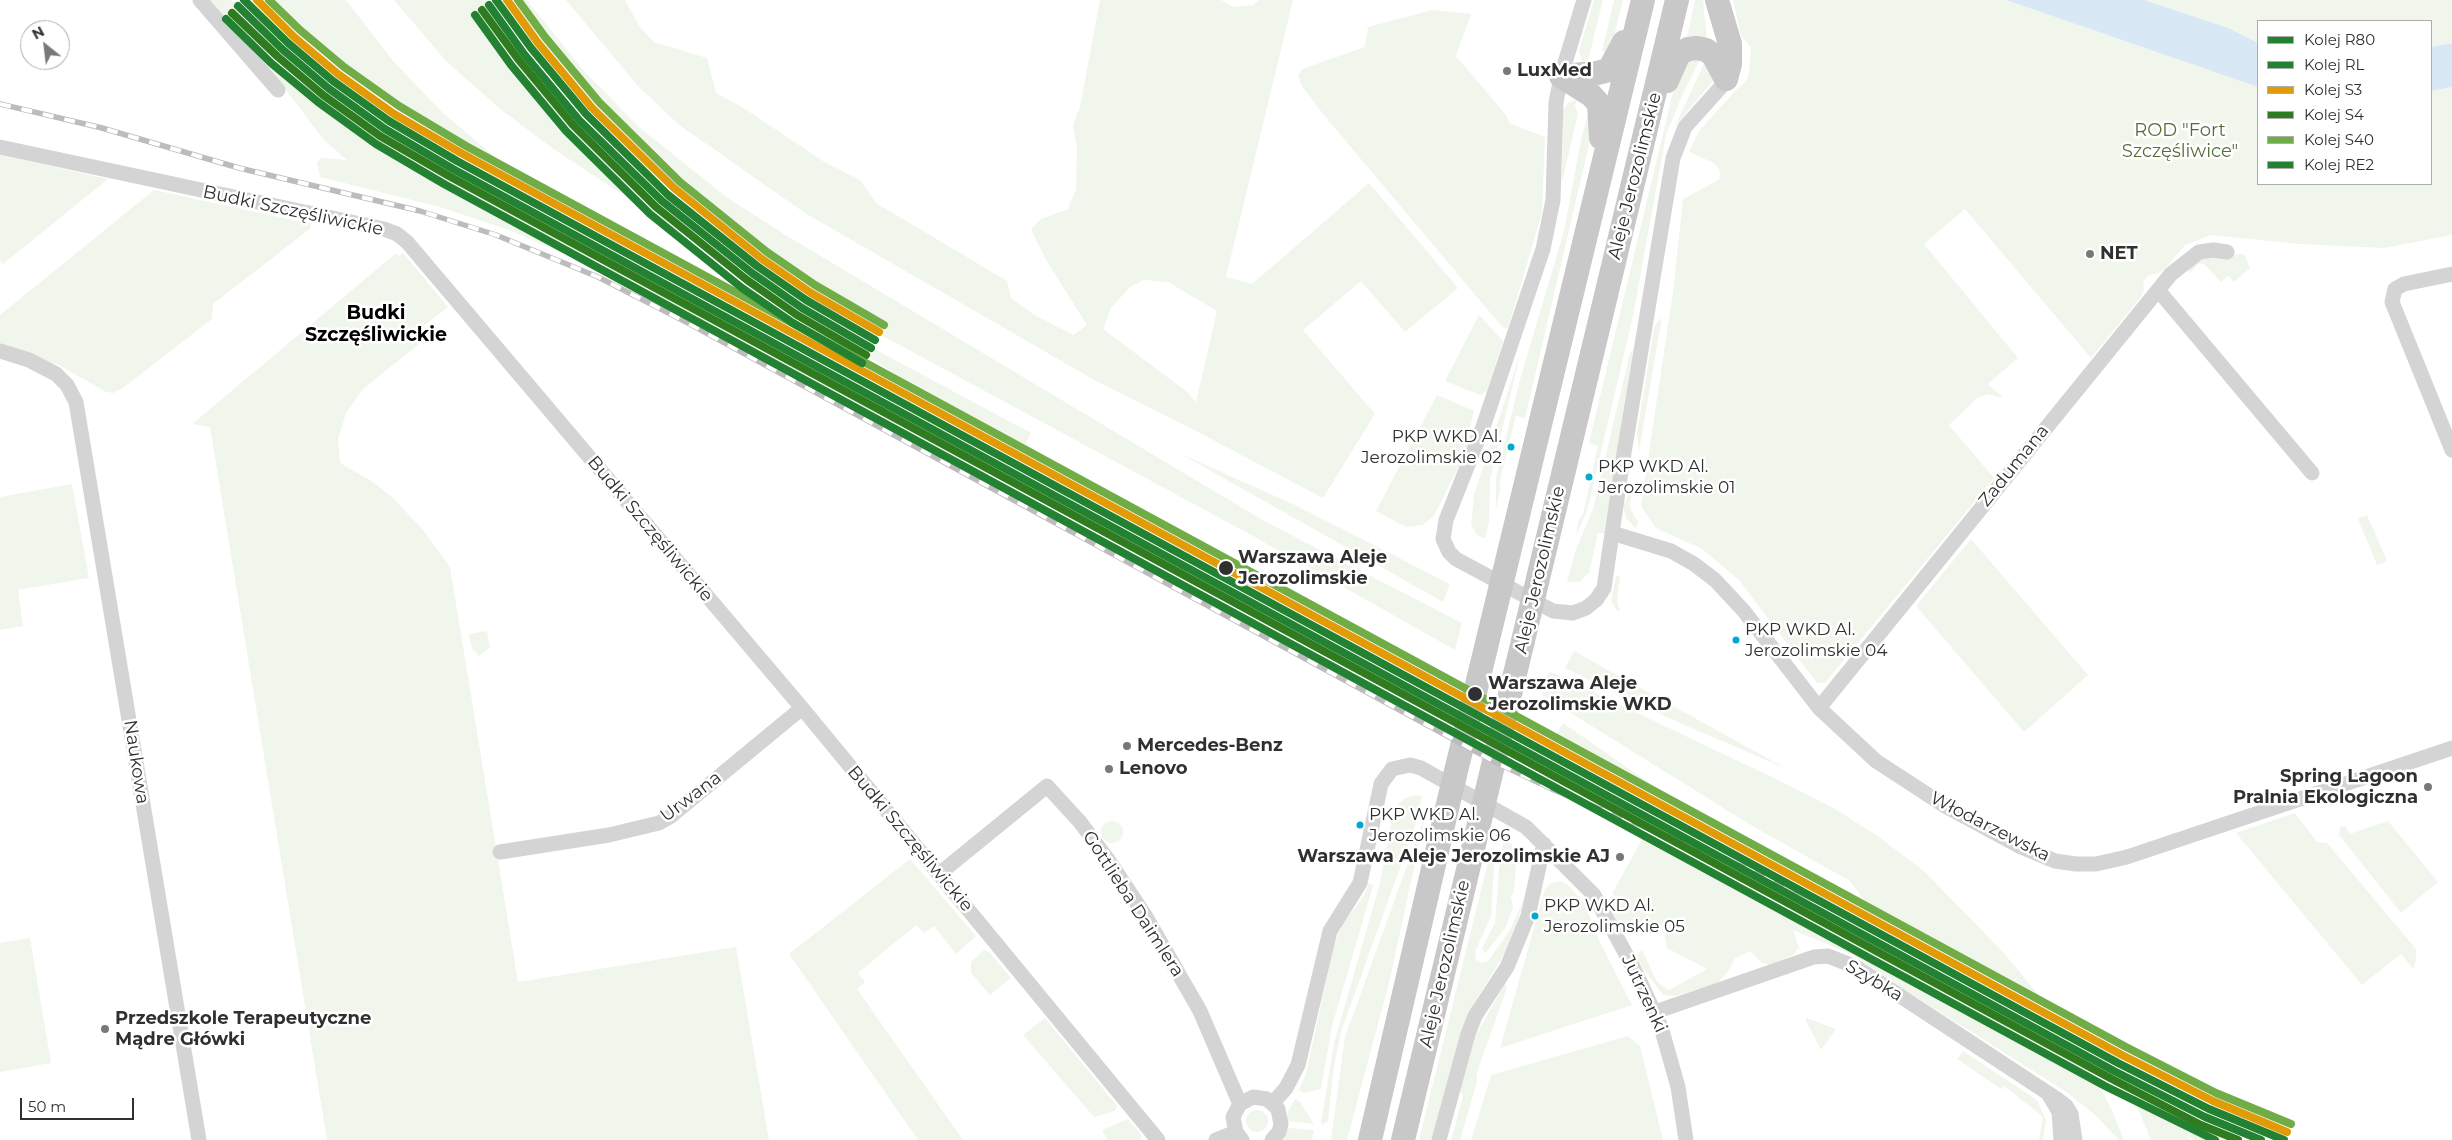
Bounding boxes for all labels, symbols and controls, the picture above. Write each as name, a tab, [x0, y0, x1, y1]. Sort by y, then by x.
north arrow	[20, 20, 70, 70]
legend	[2257, 20, 2432, 185]
text: N	[29, 22, 48, 43]
text: Kolej R80	[2304, 30, 2375, 49]
text: Kolej RL	[2304, 55, 2364, 74]
place label: LuxMed	[1517, 60, 1592, 82]
marker: LuxMed	[1501, 65, 1513, 77]
text: Kolej S3	[2304, 80, 2362, 99]
street label: Aleje Jerozolimskie	[1604, 90, 1666, 262]
text: Kolej S4	[2304, 105, 2364, 124]
park label: ROD "Fort Szczęśliwice"	[2122, 120, 2238, 162]
text: Kolej S40	[2304, 130, 2374, 149]
text: Kolej RE2	[2304, 155, 2374, 174]
street label: Budki Szczęśliwickie	[201, 181, 385, 241]
place label: NET	[2100, 243, 2138, 265]
marker: NET	[2084, 248, 2096, 260]
district label: Budki Szczęśliwickie	[305, 302, 447, 346]
street label: Zadumana	[1974, 421, 2054, 511]
place label: PKP WKD Al. Jerozolimskie 02	[1361, 427, 1502, 467]
marker: PKP WKD Al. Jerozolimskie 02	[1506, 442, 1516, 452]
street label: Budki Szczęśliwickie	[583, 452, 717, 606]
place label: PKP WKD Al. Jerozolimskie 01	[1598, 457, 1735, 497]
marker: PKP WKD Al. Jerozolimskie 01	[1584, 472, 1594, 482]
street label: Aleje Jerozolimskie	[1510, 484, 1570, 656]
place label: Warszawa Aleje Jerozolimskie	[1238, 547, 1387, 590]
marker: Warszawa Aleje Jerozolimskie	[1217, 559, 1235, 577]
place label: PKP WKD Al. Jerozolimskie 04	[1745, 620, 1888, 660]
marker: PKP WKD Al. Jerozolimskie 04	[1731, 635, 1741, 645]
place label: Warszawa Aleje Jerozolimskie WKD	[1488, 673, 1672, 716]
marker: Warszawa Aleje Jerozolimskie WKD	[1466, 685, 1484, 703]
street label: Naukowa	[119, 718, 153, 806]
place label: Mercedes-Benz	[1137, 735, 1283, 757]
marker: Mercedes-Benz	[1121, 740, 1133, 752]
place label: Lenovo	[1119, 758, 1187, 780]
street label: Budki Szczęśliwickie	[843, 762, 977, 916]
marker: Lenovo	[1103, 763, 1115, 775]
place label: Spring Lagoon Pralnia Ekologiczna	[2233, 766, 2418, 809]
street label: Urwana	[656, 767, 726, 827]
marker: Spring Lagoon Pralnia Ekologiczna	[2422, 781, 2434, 793]
street label: Włodarzewska	[1926, 787, 2054, 867]
place label: PKP WKD Al. Jerozolimskie 06	[1369, 805, 1511, 845]
marker: PKP WKD Al. Jerozolimskie 06	[1355, 820, 1365, 830]
street label: Gottlieba Daimlera	[1078, 827, 1188, 981]
place label: Warszawa Aleje Jerozolimskie AJ	[1297, 846, 1610, 868]
marker: Warszawa Aleje Jerozolimskie AJ	[1614, 851, 1626, 863]
street label: Aleje Jerozolimskie	[1415, 878, 1475, 1050]
place label: PKP WKD Al. Jerozolimskie 05	[1544, 896, 1685, 936]
marker: PKP WKD Al. Jerozolimskie 05	[1530, 911, 1540, 921]
street label: Jutrzenki	[1617, 952, 1671, 1036]
street label: Szybka	[1841, 955, 1907, 1007]
place label: Przedszkole Terapeutyczne Mądre Główki	[115, 1008, 371, 1050]
marker: Przedszkole Terapeutyczne Mądre Główki	[99, 1023, 111, 1035]
scale bar	[22, 1088, 136, 1120]
text: 50 m	[28, 1097, 66, 1116]

